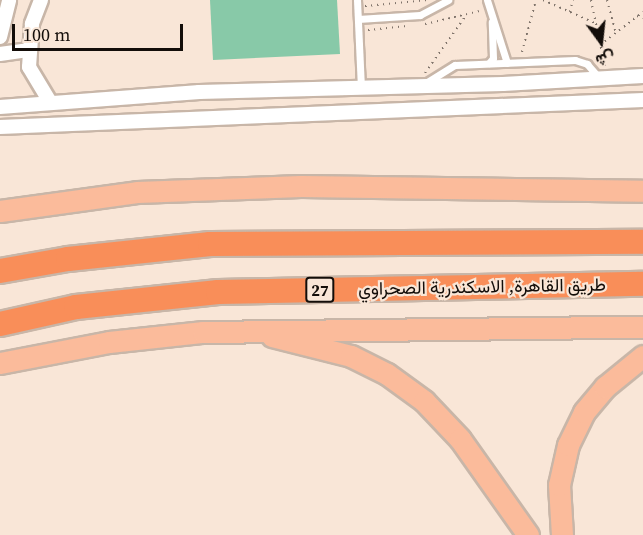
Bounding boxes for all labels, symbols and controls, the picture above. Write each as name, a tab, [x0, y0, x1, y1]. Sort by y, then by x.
scale bar	[15, 12, 186, 50]
north arrow	[571, 12, 631, 72]
text: 100 m	[23, 22, 70, 47]
text: ش	[594, 46, 618, 72]
street label: طريق القاهرة, الاسكندرية الصحراوي	[358, 274, 606, 300]
road number: 27	[305, 277, 335, 303]

